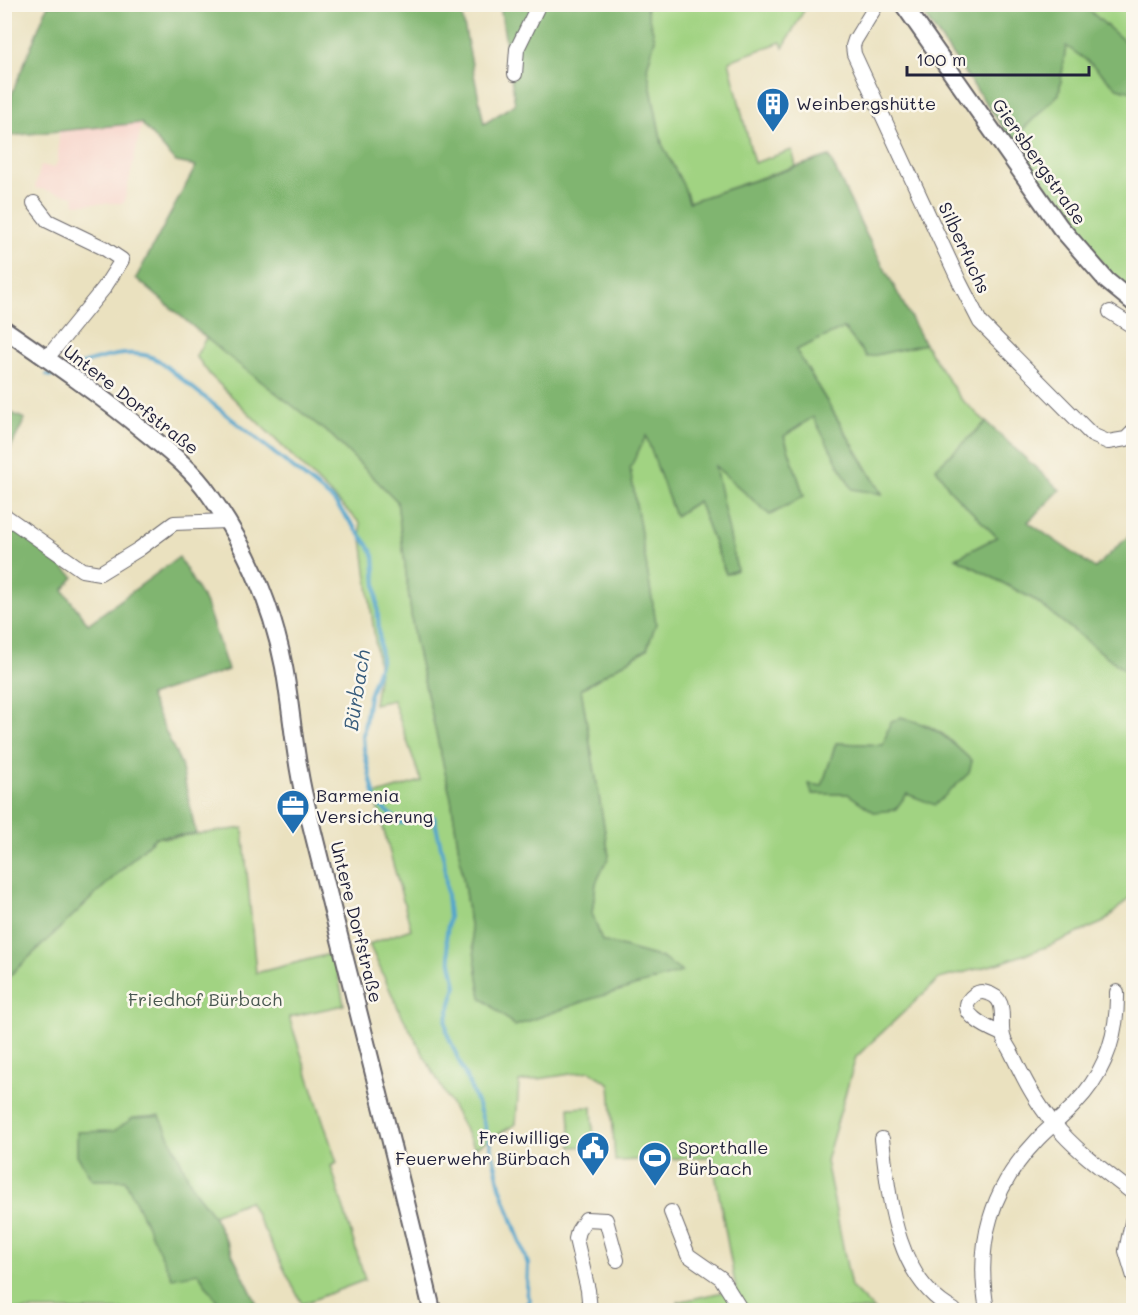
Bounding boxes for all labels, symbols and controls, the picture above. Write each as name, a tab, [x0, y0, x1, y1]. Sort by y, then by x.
scale bar	[907, 39, 1088, 77]
text: 100 m	[916, 47, 966, 71]
building icon: Weinbergshütte	[755, 86, 791, 133]
place label: Weinbergshütte	[796, 91, 936, 115]
street label: Giersbergstraße	[987, 93, 1092, 229]
street label: Silberfuchs	[933, 198, 997, 297]
street label: Untere Dorfstraße	[59, 339, 204, 460]
water label: Bürbach	[337, 647, 375, 732]
place label: Barmenia Versicherung	[316, 783, 433, 828]
office icon: Barmenia Versicherung	[275, 788, 311, 835]
street label: Untere Dorfstraße	[325, 839, 389, 1005]
park label: Friedhof Bürbach	[128, 987, 282, 1011]
place label: Freiwillige Feuerwehr Bürbach	[395, 1125, 570, 1170]
public building icon: Freiwillige Feuerwehr Bürbach	[575, 1130, 611, 1177]
place label: Sporthalle Bürbach	[678, 1135, 768, 1180]
sports icon: Sporthalle Bürbach	[637, 1140, 673, 1187]

